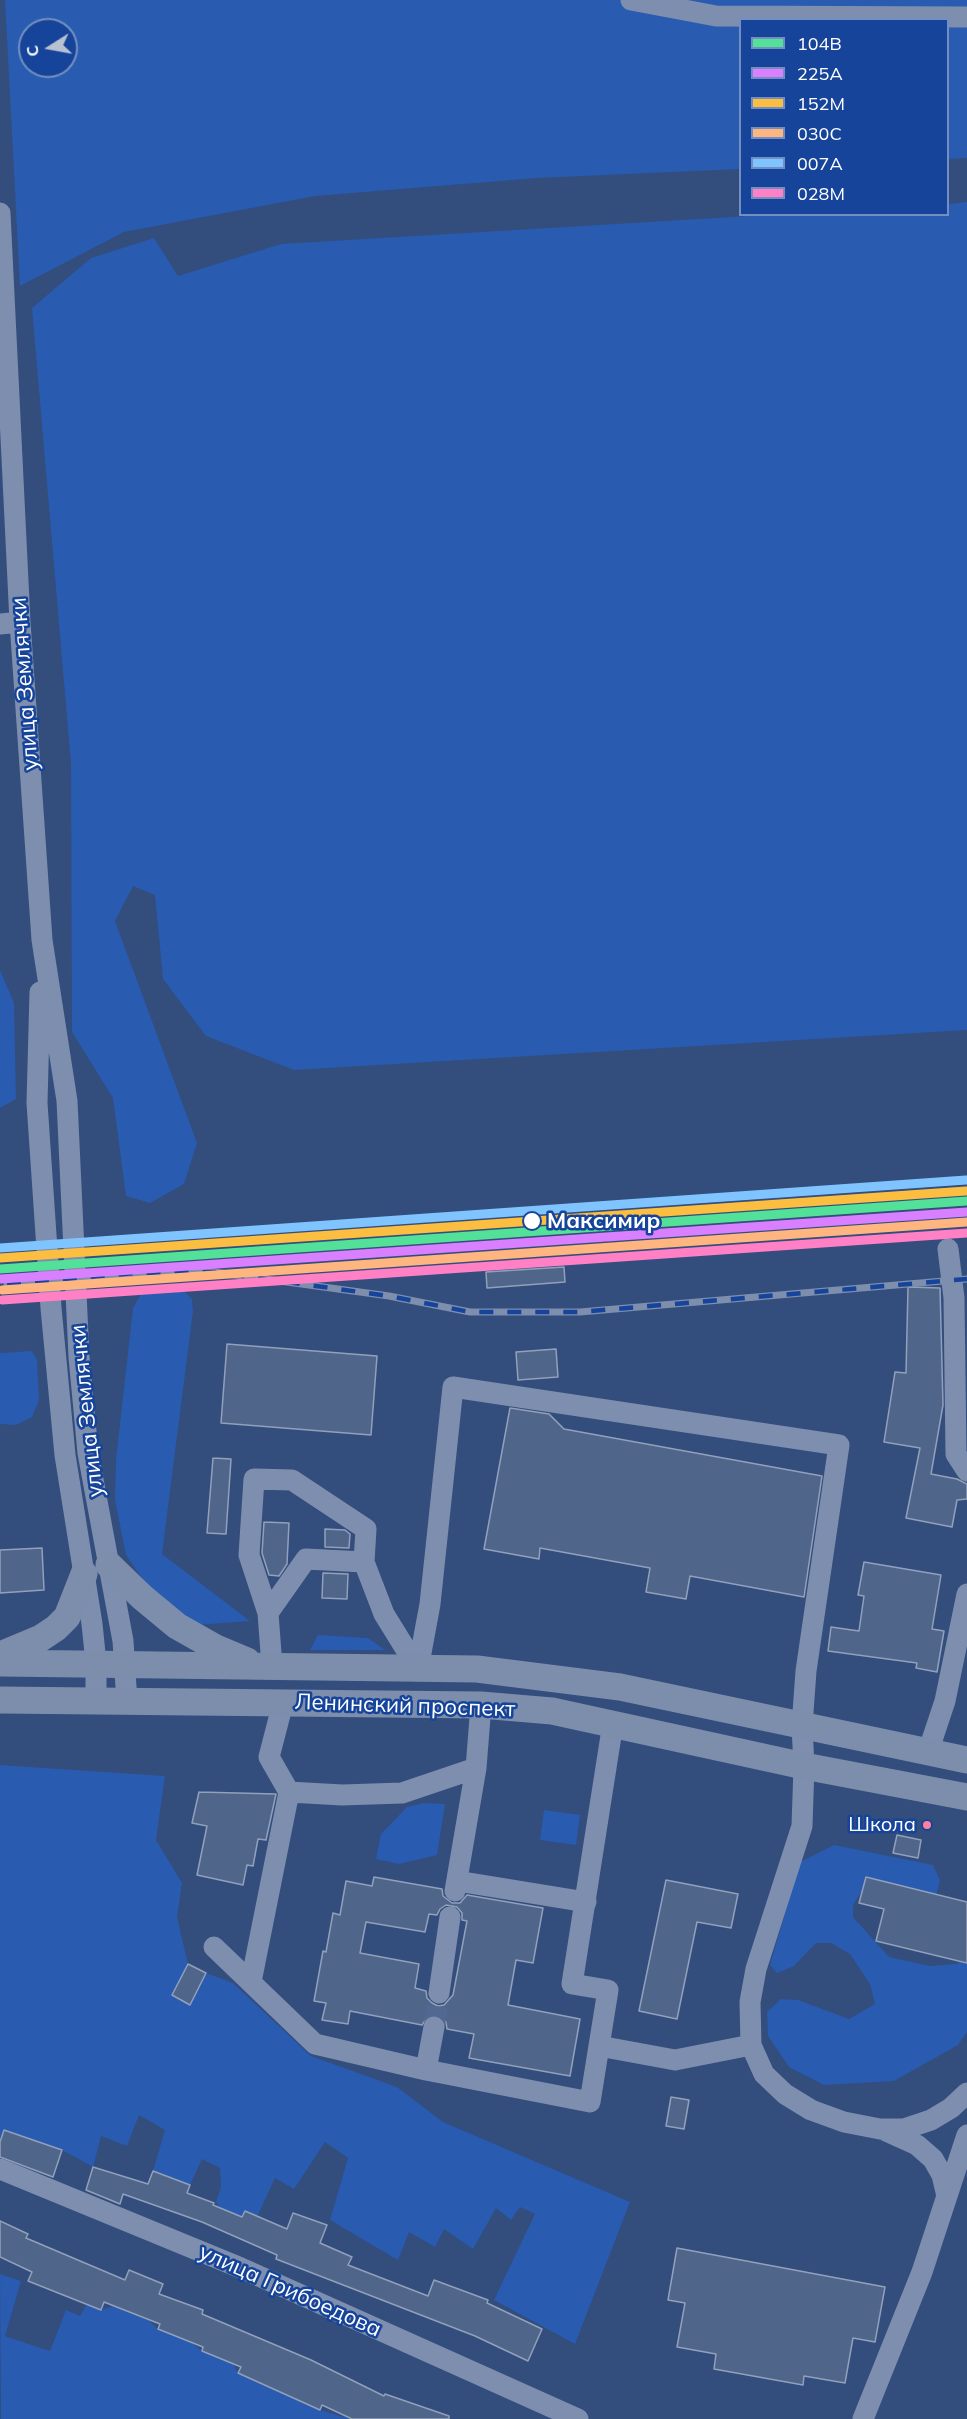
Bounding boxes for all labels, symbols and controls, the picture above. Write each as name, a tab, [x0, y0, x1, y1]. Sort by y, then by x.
north arrow	[18, 18, 78, 78]
legend	[739, 18, 949, 216]
text: 104В	[797, 32, 842, 55]
text: С	[21, 44, 43, 58]
text: 225А	[797, 62, 843, 85]
text: 152М	[797, 92, 845, 115]
text: 030C	[797, 122, 842, 145]
text: 007А	[797, 152, 843, 175]
text: 028М	[797, 182, 845, 205]
street label: улица Землячки	[6, 597, 44, 771]
place label: Максимир	[547, 1208, 660, 1234]
marker: Максимир	[522, 1211, 542, 1231]
street label: улица Землячки	[65, 1323, 109, 1499]
street label: Ленинский проспект	[294, 1689, 516, 1723]
place label: Школа	[848, 1813, 916, 1837]
marker: Школа	[921, 1819, 933, 1831]
street label: улица Грибоедова	[195, 2239, 385, 2343]

